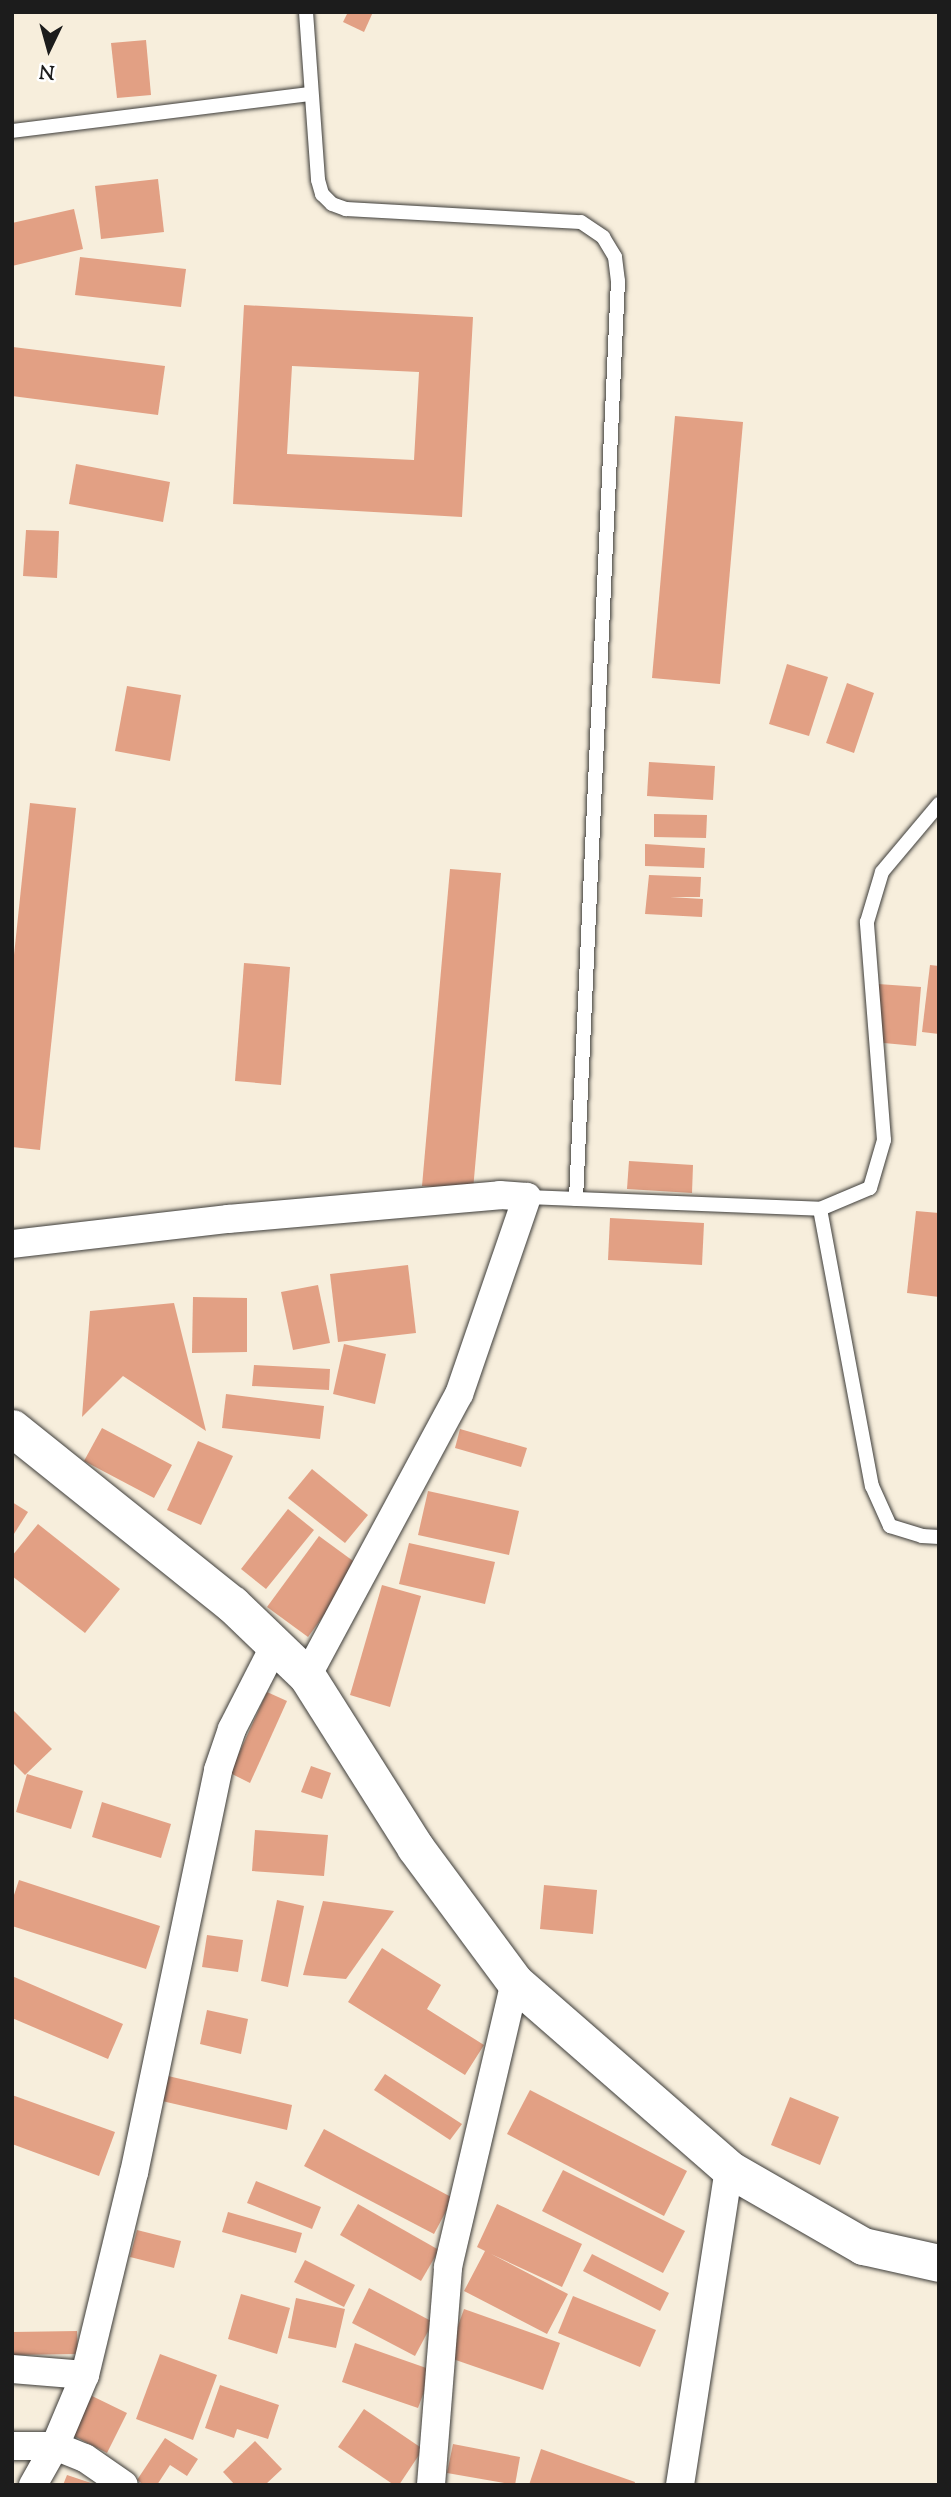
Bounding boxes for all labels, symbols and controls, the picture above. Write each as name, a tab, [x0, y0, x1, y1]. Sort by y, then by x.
north arrow	[14, 14, 84, 84]
text: N	[38, 56, 56, 85]

